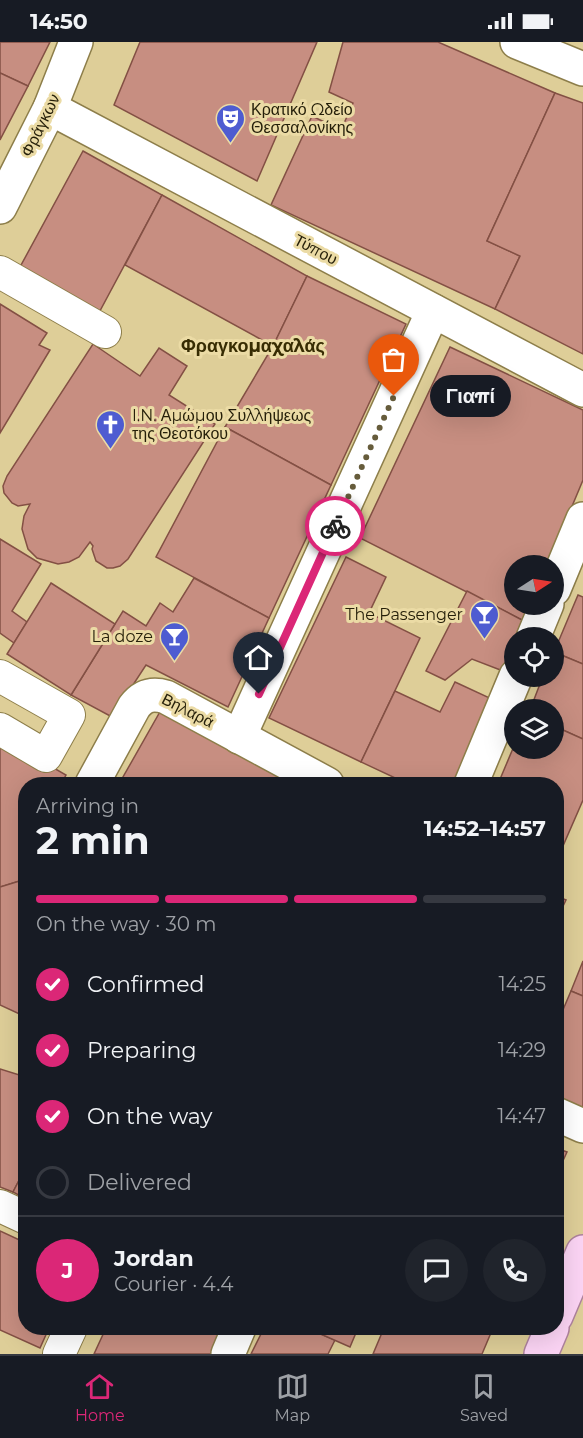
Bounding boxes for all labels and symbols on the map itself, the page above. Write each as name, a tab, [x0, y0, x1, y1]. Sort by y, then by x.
street label: Φράγκων	[17, 91, 64, 160]
place label: Κρατικό Ωδείο Θεσσαλονίκης	[251, 100, 354, 137]
theatre icon: Κρατικό Ωδείο Θεσσαλονίκης	[214, 102, 246, 144]
street label: Τύπου	[291, 230, 341, 269]
pin	[368, 334, 419, 396]
district label: Φραγκομαχαλάς	[181, 335, 325, 357]
callout: Γιαπί	[430, 375, 511, 417]
place label: I.N. Αμώμου Συλλήψεως της Θεοτόκου	[132, 406, 311, 443]
church icon: I.N. Αμώμου Συλλήψεως της Θεοτόκου	[95, 408, 127, 450]
courier	[305, 496, 365, 556]
north arrow	[504, 555, 564, 615]
bar icon: The Passenger	[468, 598, 500, 640]
place label: The Passenger	[345, 605, 463, 624]
bar icon: La doze	[158, 620, 190, 662]
place label: La doze	[92, 627, 153, 646]
pin	[233, 632, 284, 694]
street label: Βηλαρά	[159, 689, 217, 732]

